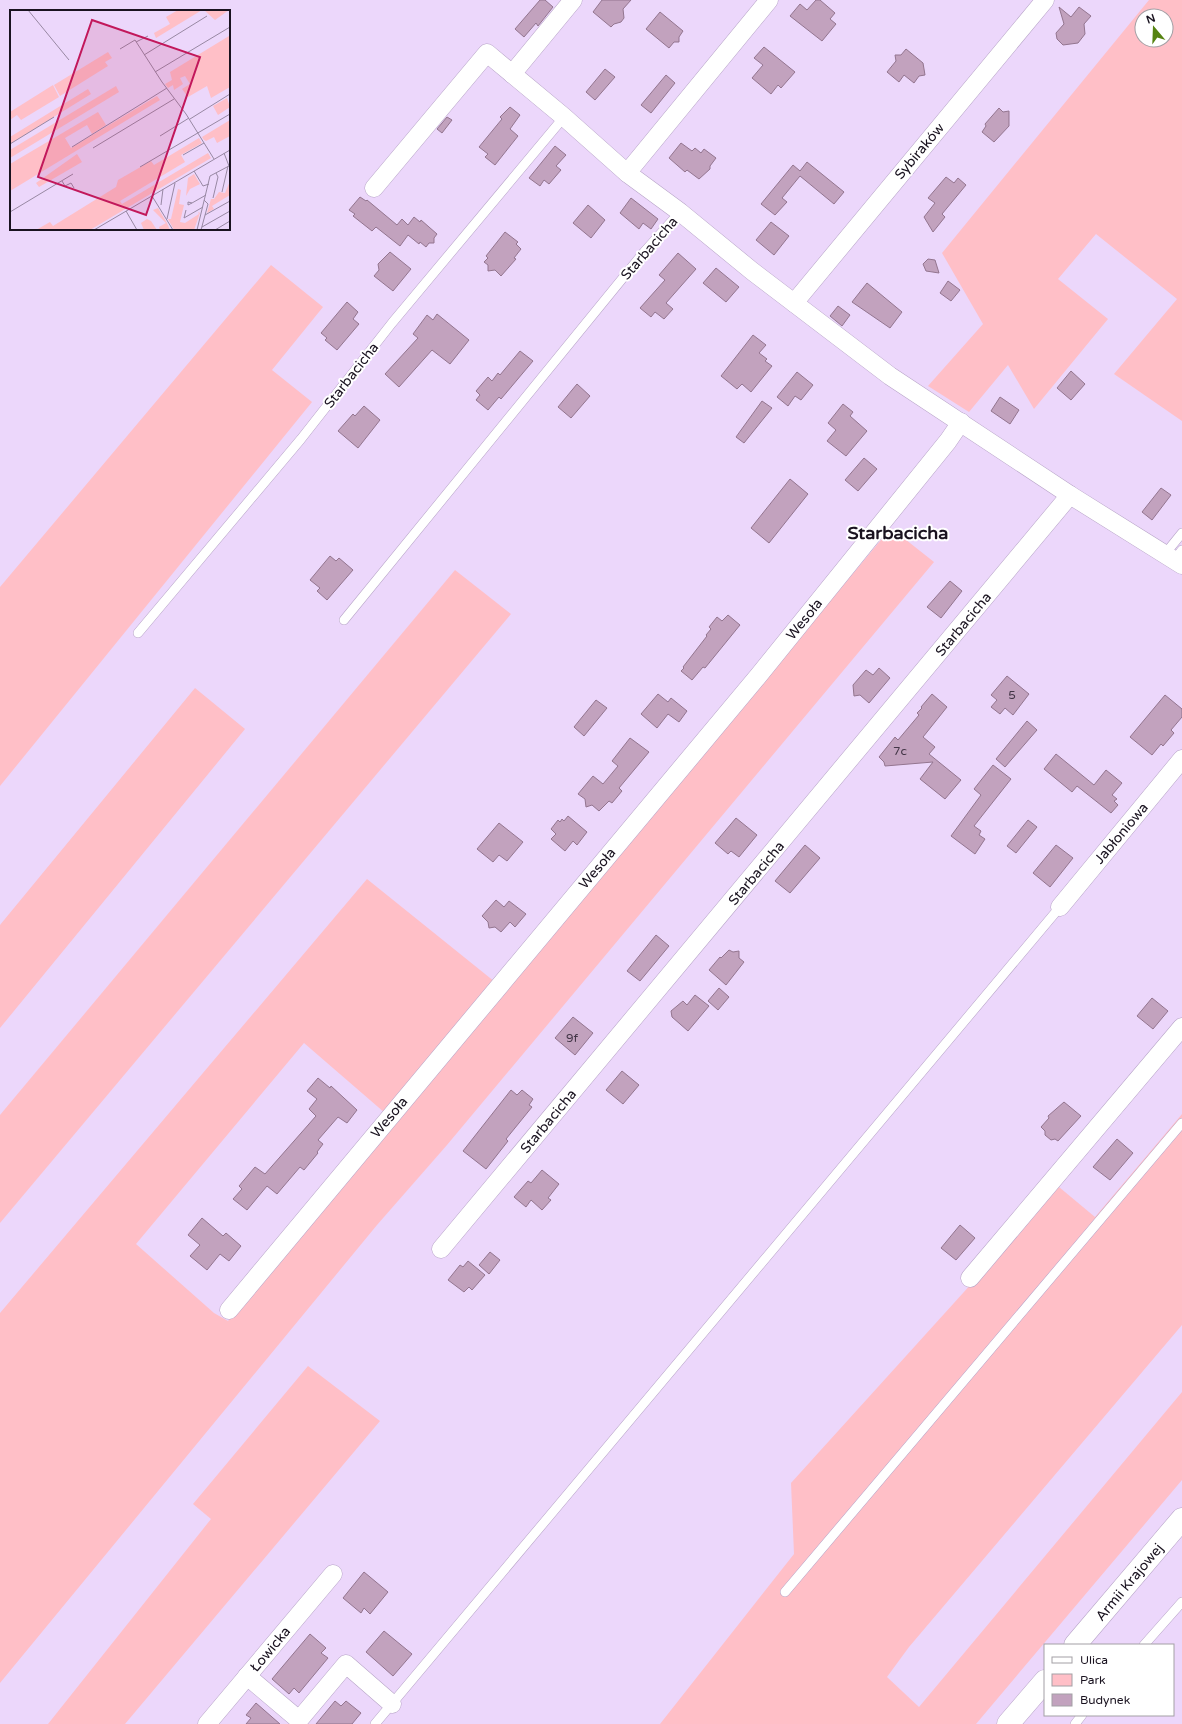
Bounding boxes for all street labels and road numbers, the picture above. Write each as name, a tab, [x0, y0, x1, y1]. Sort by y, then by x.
street label: Sybiraków	[891, 120, 948, 183]
street label: Starbacicha	[617, 213, 682, 283]
street label: Starbacicha	[321, 339, 382, 411]
street label: Starbacicha	[932, 589, 995, 660]
street label: Wesoła	[783, 595, 826, 643]
street label: Jabłoniowa	[1091, 799, 1152, 867]
street label: Starbacicha	[725, 838, 788, 909]
street label: Wesoła	[575, 844, 619, 892]
street label: Starbacicha	[517, 1086, 580, 1157]
street label: Wesoła	[367, 1093, 411, 1141]
street label: Armii Krajowej	[1092, 1540, 1167, 1625]
street label: Łowicka	[247, 1623, 294, 1675]

